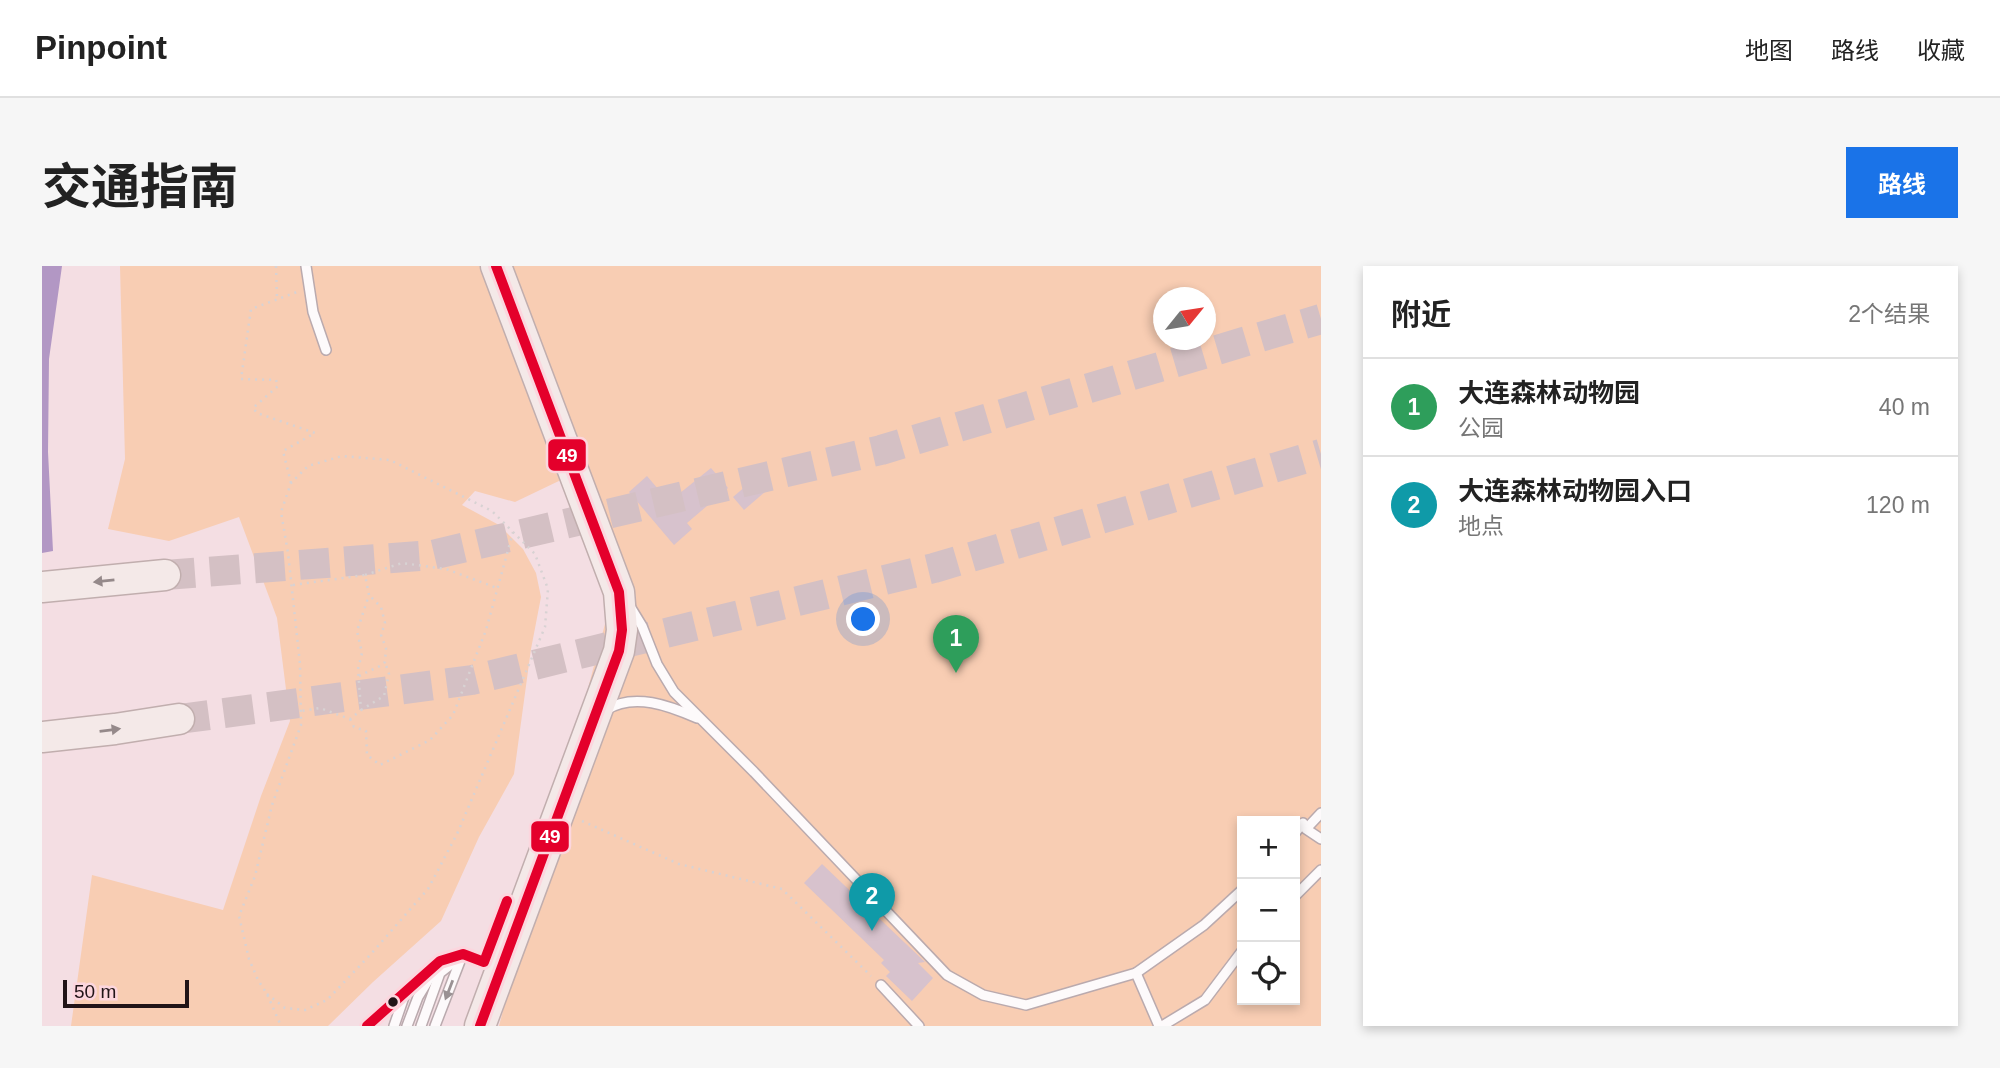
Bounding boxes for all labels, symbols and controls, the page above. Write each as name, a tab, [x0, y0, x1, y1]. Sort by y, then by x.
text: Pinpoint	[35, 29, 167, 66]
text: 地图	[1745, 37, 1793, 64]
text: 路线	[1831, 37, 1879, 64]
text: 收藏	[1917, 37, 1965, 64]
button: 路线	[1846, 147, 1958, 218]
text: 交通指南	[42, 160, 238, 214]
north arrow	[1153, 287, 1216, 350]
text: 附近	[1391, 298, 1451, 331]
text: 2个结果	[1848, 301, 1930, 327]
text: 大连森林动物园	[1458, 378, 1640, 408]
text: 1	[1408, 394, 1420, 420]
text: 40 m	[1879, 394, 1930, 420]
text: 公园	[1458, 415, 1504, 441]
line badge: 49	[547, 438, 587, 472]
text: 49	[556, 445, 578, 466]
text: 大连森林动物园入口	[1458, 476, 1692, 506]
text: 2	[1408, 492, 1420, 518]
text: 120 m	[1866, 492, 1930, 518]
text: 地点	[1458, 513, 1504, 539]
one-way arrow	[92, 576, 114, 587]
your location	[846, 602, 880, 636]
pin: 1	[933, 615, 979, 673]
one-way arrow	[99, 724, 121, 735]
map controls	[1237, 816, 1300, 1005]
button: +	[1237, 816, 1300, 879]
line badge: 49	[530, 820, 570, 853]
text: 49	[539, 826, 561, 847]
pin: 2	[849, 873, 895, 931]
button: −	[1237, 879, 1300, 942]
button: locate	[1237, 942, 1300, 1005]
scale bar	[63, 977, 189, 1009]
one-way arrow	[443, 980, 454, 1001]
text: 50 m	[74, 981, 116, 1002]
unlabelled marker	[386, 995, 400, 1009]

